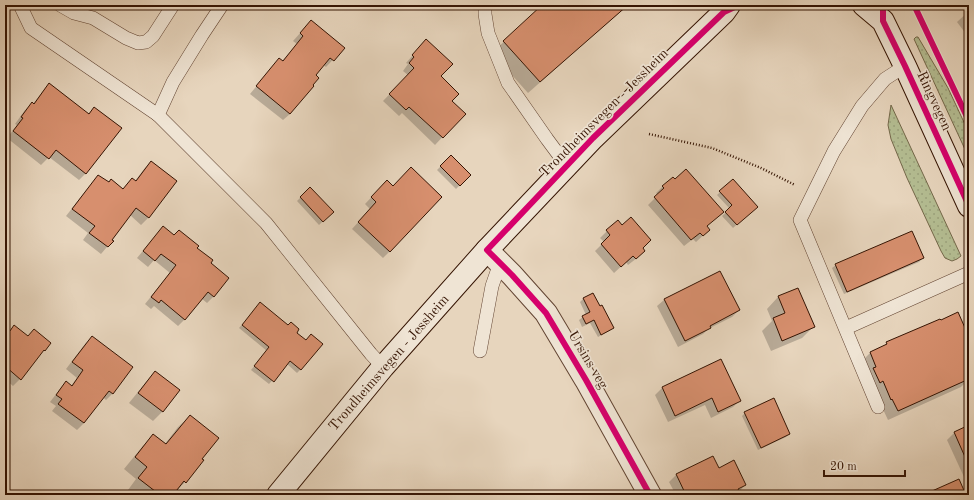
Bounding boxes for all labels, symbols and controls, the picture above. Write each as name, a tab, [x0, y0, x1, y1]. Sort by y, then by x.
street label: Trondheimsvegen - Jessheim	[537, 46, 671, 180]
street label: Ringvegen	[914, 69, 954, 133]
street label: Trondheimsvegen - Jessheim	[326, 292, 452, 434]
street label: Ursins veg	[565, 329, 611, 392]
scale bar	[824, 452, 905, 478]
text: 20 m	[830, 461, 857, 473]

